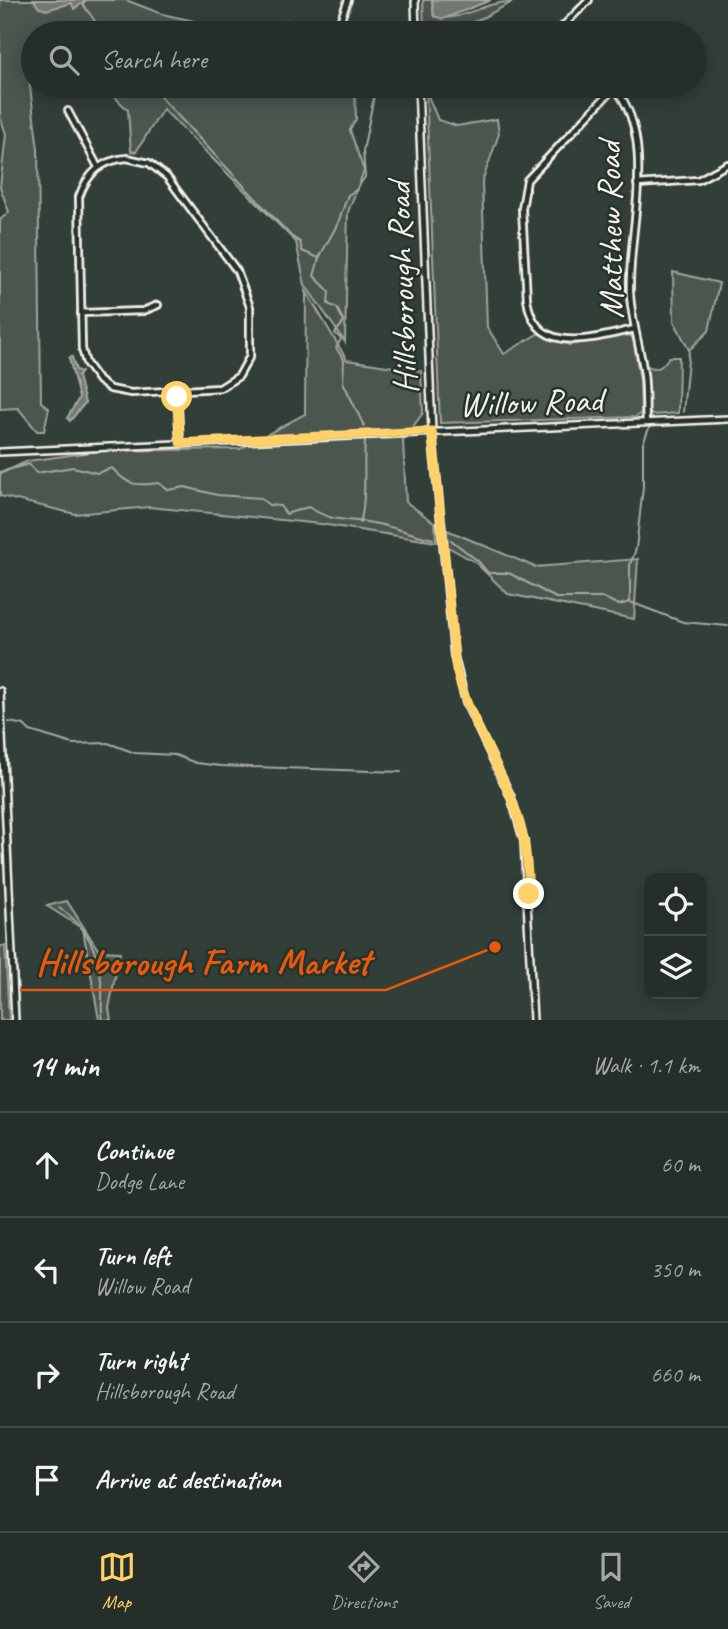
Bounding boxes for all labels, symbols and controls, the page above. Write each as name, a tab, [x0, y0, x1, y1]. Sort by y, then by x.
search box	[21, 21, 707, 98]
icon: search	[45, 41, 83, 79]
text: Search here	[101, 43, 207, 76]
street label: Matthew Road	[586, 136, 634, 319]
street label: Hillsborough Road	[376, 176, 428, 395]
street label: Willow Road	[459, 377, 609, 427]
route start	[161, 381, 192, 412]
map controls	[644, 873, 707, 999]
button: locate	[644, 873, 707, 936]
route end	[513, 878, 544, 909]
callout: Hillsborough Farm Market	[20, 932, 386, 990]
button: layers	[644, 936, 707, 999]
text: Hillsborough Farm Market	[36, 938, 376, 985]
text: 14 min	[28, 1047, 99, 1085]
text: Walk · 1.1 km	[592, 1051, 700, 1080]
text: Continue	[95, 1134, 173, 1167]
icon: ahead	[28, 1146, 66, 1184]
text: 60 m	[661, 1150, 700, 1179]
text: Dodge Lane	[95, 1167, 184, 1196]
text: Turn left	[95, 1239, 170, 1272]
icon: left	[28, 1251, 66, 1289]
text: 350 m	[651, 1255, 700, 1284]
text: Willow Road	[95, 1272, 189, 1301]
text: Turn right	[95, 1344, 186, 1377]
icon: right	[28, 1356, 66, 1394]
text: 660 m	[651, 1360, 700, 1389]
text: Hillsborough Road	[95, 1377, 234, 1406]
icon: arrive	[28, 1461, 66, 1499]
text: Arrive at destination	[95, 1463, 281, 1496]
tab: Map	[98, 1548, 136, 1614]
tab: Directions	[331, 1548, 397, 1614]
tab: Saved	[592, 1548, 630, 1614]

